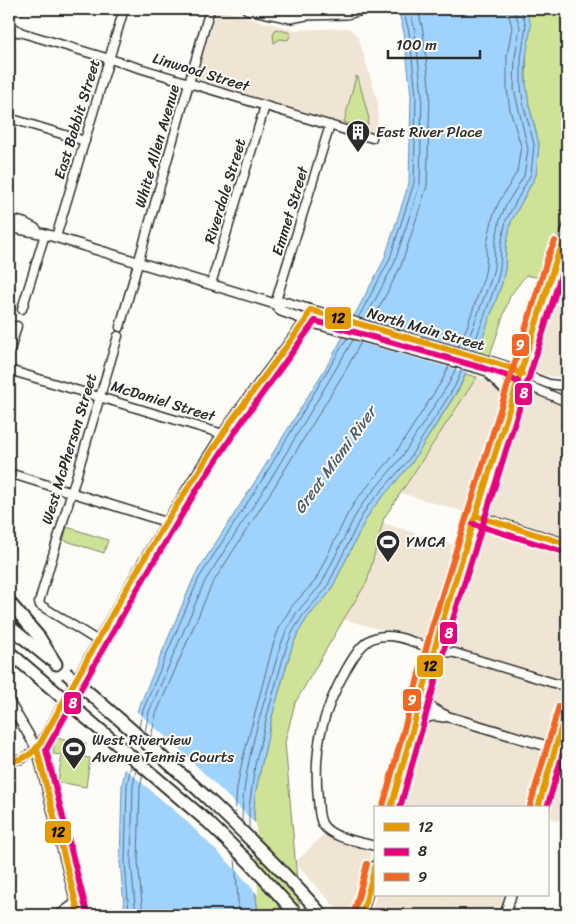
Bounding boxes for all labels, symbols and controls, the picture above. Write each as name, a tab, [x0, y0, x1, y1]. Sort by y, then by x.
scale bar	[388, 28, 481, 60]
text: 100 m	[396, 32, 437, 58]
street label: Linwood Street	[149, 45, 254, 99]
street label: East Babbit Street	[46, 55, 108, 182]
street label: White Allen Avenue	[127, 81, 187, 211]
building icon: East River Place	[345, 119, 371, 153]
place label: East River Place	[376, 119, 483, 145]
street label: Riverdale Street	[197, 135, 253, 247]
street label: Emmet Street	[264, 162, 316, 259]
street label: North Main Street	[364, 300, 488, 358]
line badge: 12	[324, 306, 352, 330]
text: 12	[331, 306, 346, 331]
line badge: 9	[511, 333, 530, 357]
text: 9	[516, 333, 525, 358]
street label: West McPherson Street	[34, 370, 104, 528]
street label: McDaniel Street	[108, 373, 219, 429]
text: 8	[519, 381, 529, 406]
line badge: 8	[514, 382, 533, 406]
water label: Great Miami River	[286, 397, 386, 520]
sports icon: YMCA	[375, 529, 401, 563]
place label: YMCA	[406, 529, 446, 555]
line badge: 8	[439, 621, 458, 645]
text: 8	[444, 621, 454, 646]
line badge: 12	[416, 654, 444, 678]
text: 12	[423, 654, 438, 679]
line badge: 9	[402, 688, 422, 712]
text: 9	[408, 688, 417, 713]
line badge: 8	[63, 691, 82, 715]
text: 8	[68, 691, 78, 716]
place label: West Riverview Avenue Tennis Courts	[91, 727, 234, 770]
sports icon: West Riverview Avenue Tennis Courts	[61, 736, 87, 770]
legend	[374, 806, 548, 896]
text: 12	[418, 814, 433, 840]
line badge: 12	[44, 820, 72, 844]
text: 12	[51, 820, 66, 845]
text: 8	[418, 838, 427, 864]
text: 9	[418, 864, 427, 890]

